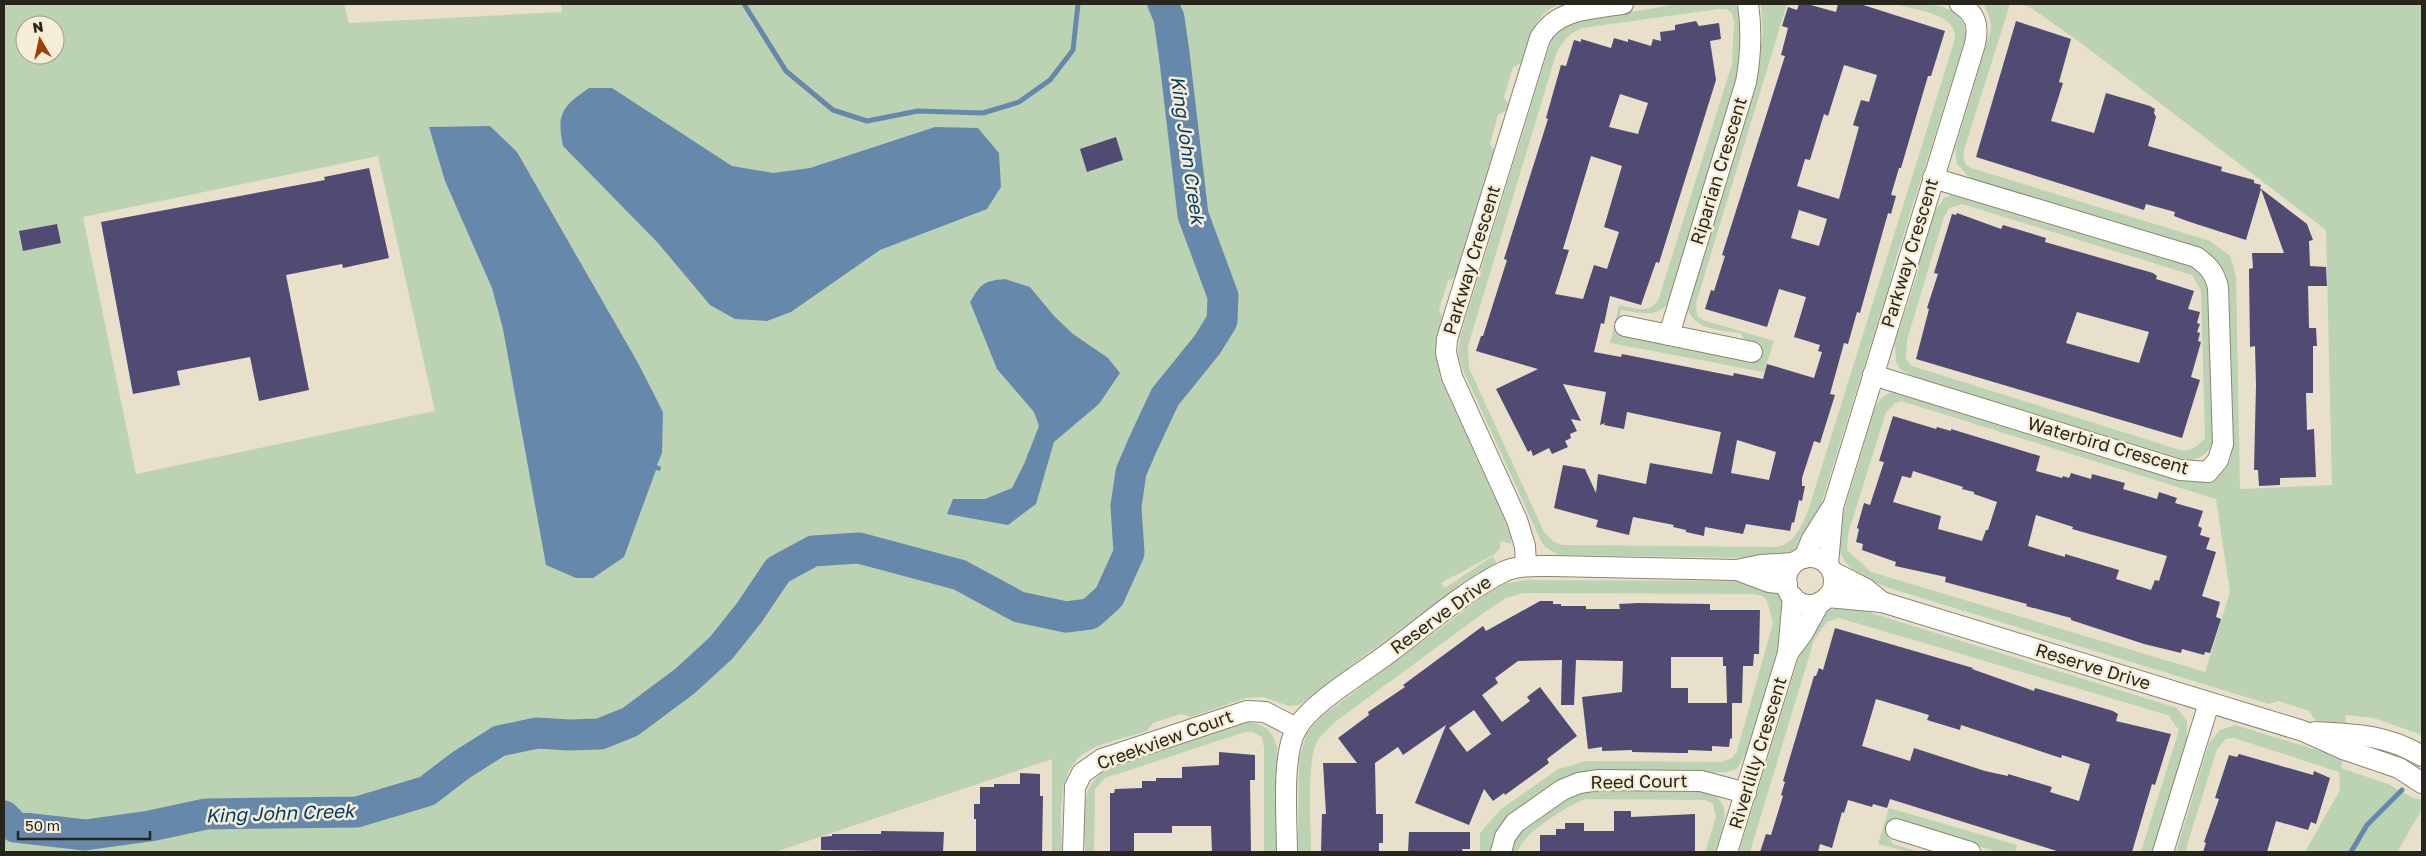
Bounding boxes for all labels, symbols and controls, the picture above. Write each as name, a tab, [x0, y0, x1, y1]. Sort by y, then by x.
north arrow	[15, 15, 65, 65]
text: N	[31, 17, 44, 36]
water label: King John Creek	[1167, 74, 1211, 228]
street label: Riparian Crescent	[1685, 94, 1751, 247]
street label: Parkway Crescent	[1876, 175, 1942, 330]
street label: Parkway Crescent	[1438, 182, 1504, 337]
street label: Waterbird Crescent	[2025, 411, 2192, 479]
street label: Reserve Drive	[1386, 570, 1495, 658]
street label: Reserve Drive	[2033, 638, 2154, 694]
street label: Riverlilly Crescent	[1723, 674, 1791, 831]
street label: Creekview Court	[1094, 704, 1236, 774]
street label: Reed Court	[1590, 769, 1688, 793]
water label: King John Creek	[205, 798, 357, 827]
scale bar	[18, 808, 150, 840]
text: 50 m	[25, 816, 60, 834]

